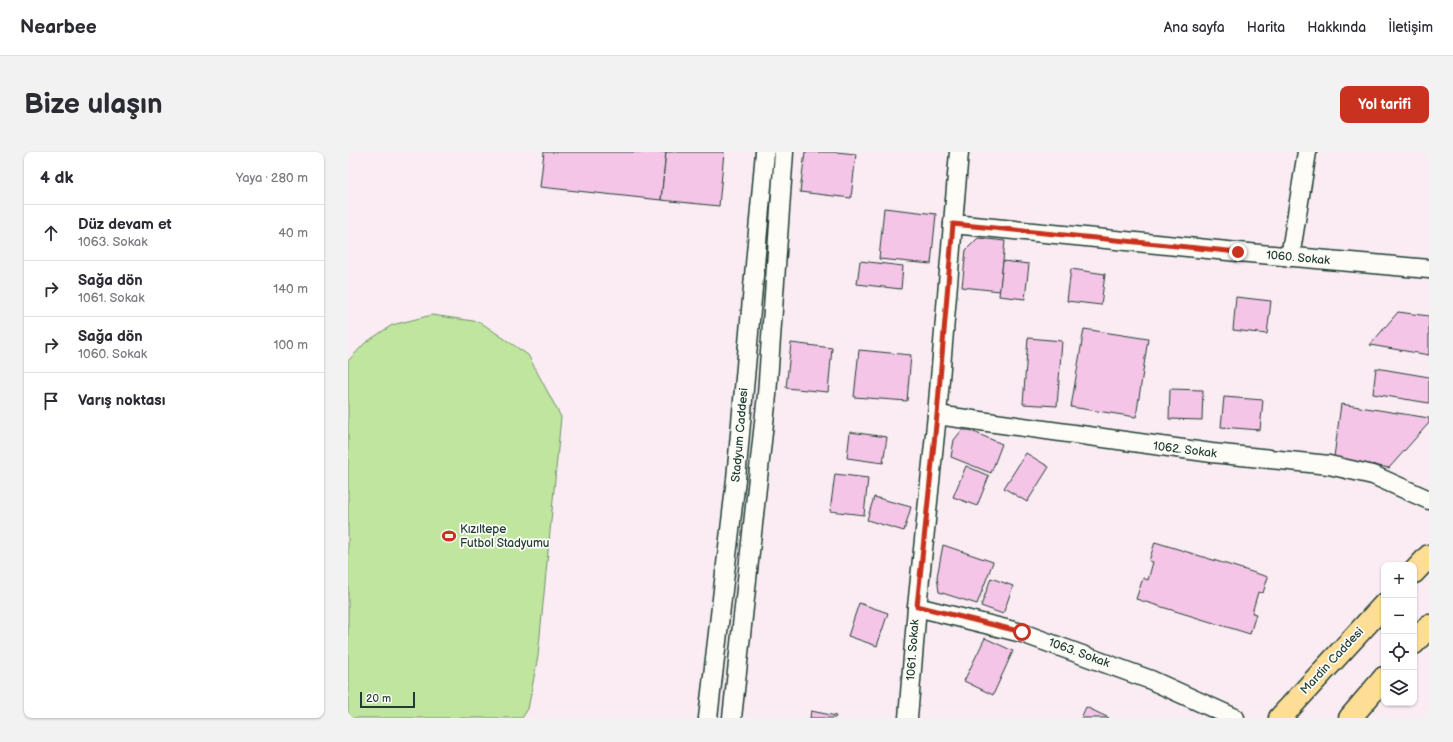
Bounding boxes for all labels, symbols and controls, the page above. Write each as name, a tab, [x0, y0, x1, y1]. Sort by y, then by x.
text: Nearbee	[20, 16, 97, 39]
text: Ana sayfa	[1164, 19, 1225, 36]
text: Harita	[1247, 19, 1285, 36]
text: Hakkında	[1307, 19, 1366, 36]
text: İletişim	[1388, 19, 1433, 36]
button: Yol tarifi	[1340, 86, 1429, 123]
text: Bize ulaşın	[24, 88, 163, 121]
text: 4 dk	[40, 168, 73, 188]
text: Yaya · 280 m	[236, 170, 308, 186]
text: Düz devam et	[78, 215, 172, 234]
icon: ahead	[40, 222, 62, 244]
text: 40 m	[278, 225, 308, 241]
text: 1063. Sokak	[78, 234, 148, 250]
route end	[1229, 243, 1247, 261]
street label: 1060. Sokak	[1266, 248, 1331, 268]
text: Sağa dön	[78, 271, 143, 290]
icon: right	[40, 278, 62, 300]
text: 140 m	[273, 281, 308, 297]
text: 1061. Sokak	[78, 290, 145, 306]
text: Sağa dön	[78, 327, 143, 346]
icon: right	[40, 334, 62, 356]
text: 100 m	[273, 337, 308, 353]
text: 1060. Sokak	[78, 346, 147, 362]
street label: Stadyum Caddesi	[728, 387, 752, 483]
icon: arrive	[40, 390, 62, 412]
text: Varış noktası	[78, 391, 165, 410]
street label: 1062. Sokak	[1152, 439, 1218, 461]
place label: Kızıltepe Futbol Stadyumu	[460, 522, 550, 551]
sports icon: Kızıltepe Futbol Stadyumu	[441, 528, 457, 544]
map controls	[1381, 562, 1417, 706]
button: +	[1381, 562, 1417, 598]
button: −	[1381, 598, 1417, 634]
street label: 1061. Sokak	[903, 619, 923, 681]
route start	[1013, 623, 1031, 641]
street label: Mardin Caddesi	[1297, 624, 1367, 698]
button: locate	[1381, 634, 1417, 670]
street label: 1063. Sokak	[1046, 635, 1112, 671]
button: layers	[1381, 670, 1417, 706]
scale bar	[360, 690, 415, 709]
text: 20 m	[366, 692, 391, 705]

